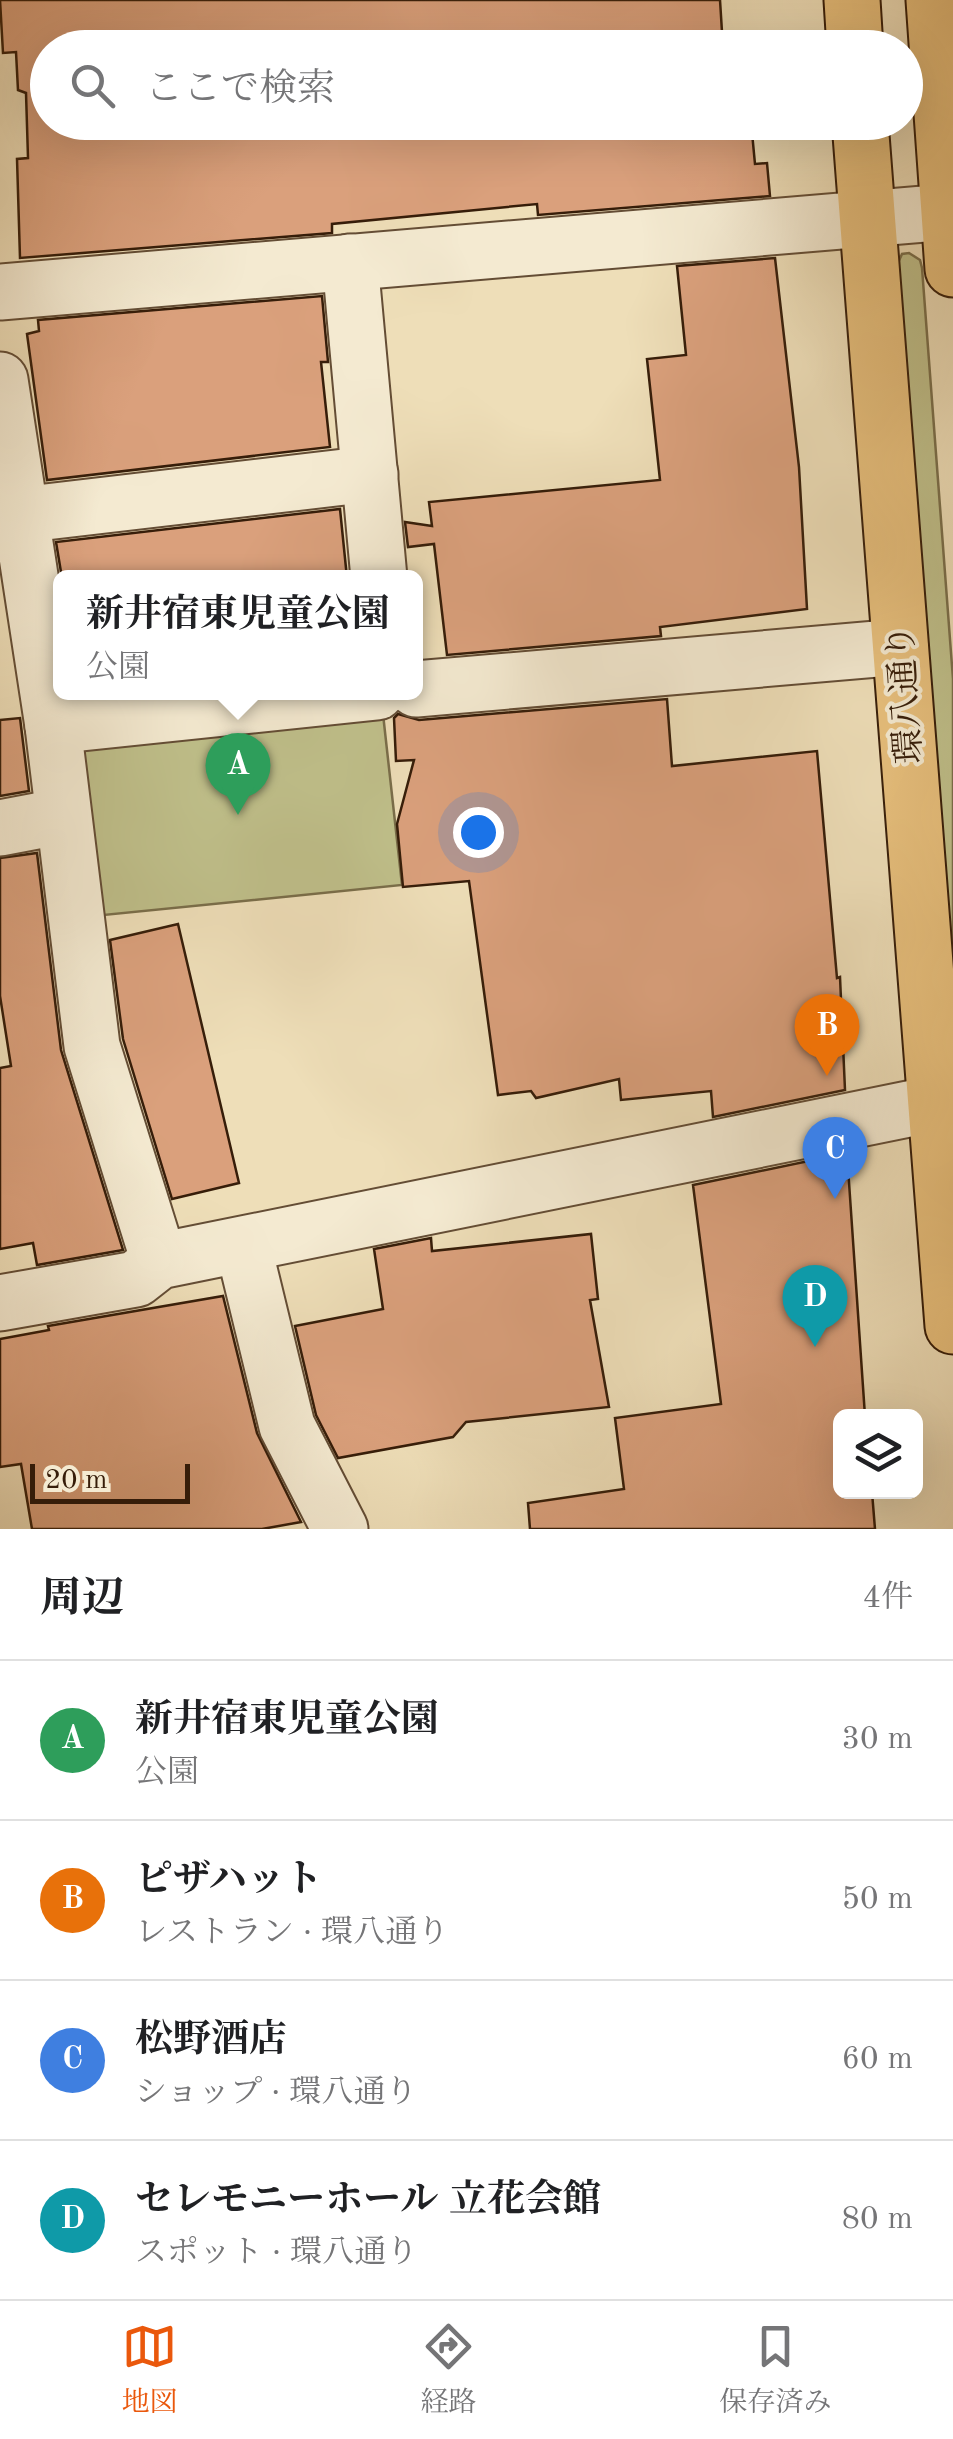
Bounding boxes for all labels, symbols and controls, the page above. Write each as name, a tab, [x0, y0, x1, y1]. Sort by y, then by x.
search box	[30, 30, 923, 140]
icon: search	[65, 58, 120, 113]
text: ここで検索	[145, 71, 335, 109]
popup	[53, 570, 423, 700]
text: 新井宿東児童公園	[86, 597, 390, 635]
street label: 環八通り	[881, 623, 929, 765]
text: 公園	[86, 653, 150, 685]
pin: A	[206, 732, 270, 815]
your location	[453, 807, 504, 858]
pin: B	[794, 994, 860, 1076]
pin: C	[802, 1116, 868, 1199]
pin: D	[782, 1264, 848, 1347]
map controls	[833, 1409, 923, 1499]
button: layers	[833, 1409, 923, 1499]
scale bar	[30, 1459, 190, 1504]
text: 20 m	[45, 1467, 108, 1495]
text: 周辺	[40, 1579, 124, 1621]
text: 4件	[862, 1583, 913, 1615]
text: 新井宿東児童公園	[135, 1702, 439, 1740]
text: A	[60, 1724, 85, 1756]
text: 30 m	[842, 1724, 913, 1756]
text: 公園	[135, 1758, 199, 1790]
text: ピザハット	[135, 1862, 323, 1900]
text: B	[61, 1884, 84, 1916]
text: 50 m	[842, 1884, 913, 1916]
text: レストラン · 環八通り	[135, 1918, 449, 1950]
text: 松野酒店	[135, 2022, 287, 2060]
text: C	[62, 2044, 83, 2076]
text: 60 m	[842, 2044, 913, 2076]
text: ショップ · 環八通り	[135, 2078, 417, 2110]
text: セレモニーホール 立花会館	[135, 2182, 601, 2220]
text: D	[60, 2204, 85, 2236]
text: 80 m	[842, 2204, 913, 2236]
text: スポット · 環八通り	[135, 2238, 418, 2270]
tab: 地図	[121, 2319, 178, 2422]
tab: 経路	[420, 2319, 477, 2422]
tab: 保存済み	[719, 2319, 832, 2422]

